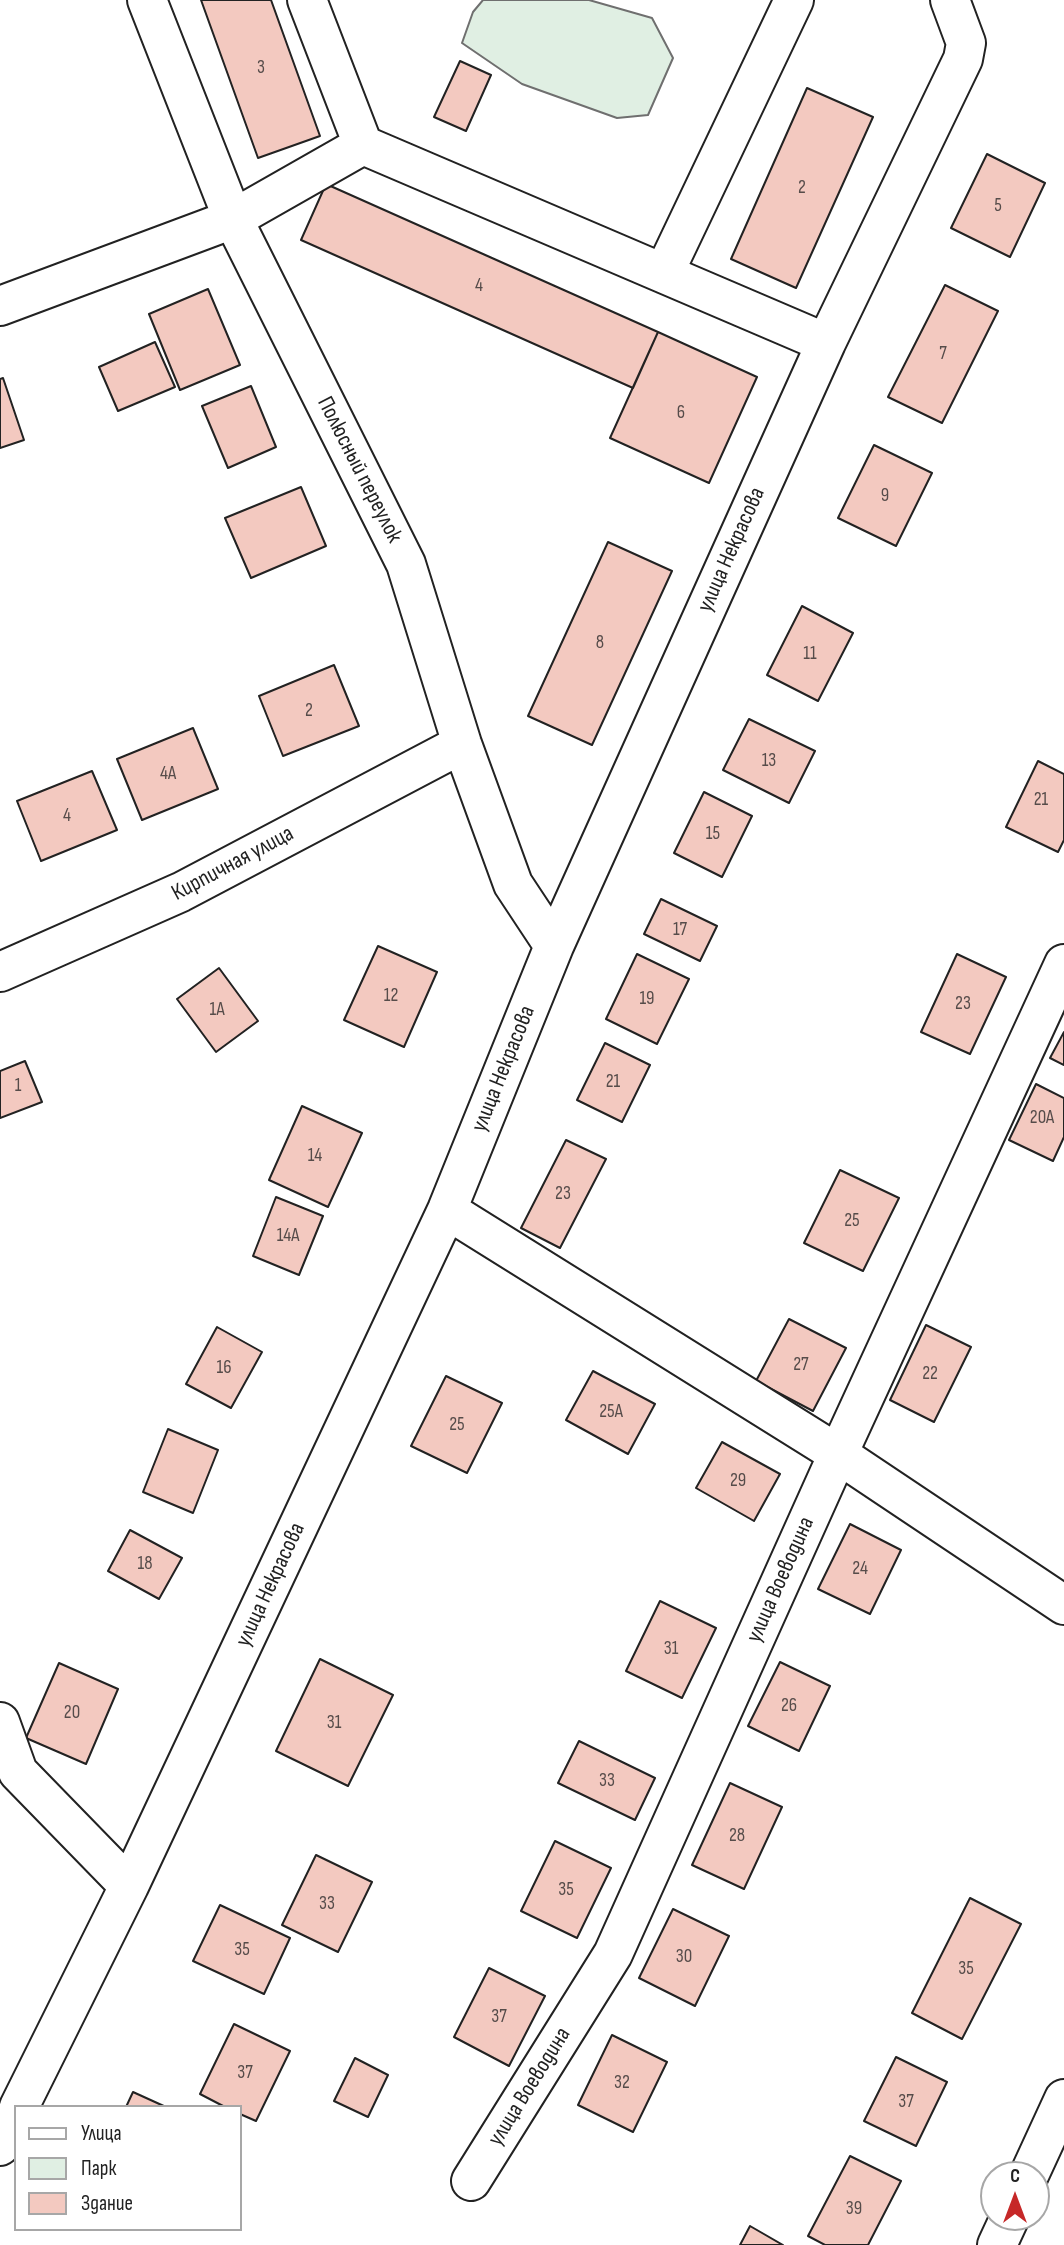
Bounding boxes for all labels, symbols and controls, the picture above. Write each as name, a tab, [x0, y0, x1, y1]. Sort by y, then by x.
house number: 3	[257, 57, 265, 79]
house number: 2	[798, 177, 806, 199]
house number: 5	[994, 195, 1002, 217]
house number: 4	[475, 275, 483, 297]
house number: 7	[939, 343, 947, 365]
street label: Полюсный переулок	[310, 392, 408, 548]
house number: 6	[677, 402, 685, 424]
street label: улица Некрасова	[692, 483, 772, 617]
house number: 9	[881, 485, 889, 507]
house number: 8	[596, 632, 604, 654]
house number: 11	[803, 643, 817, 665]
house number: 2	[305, 700, 313, 722]
house number: 13	[762, 750, 776, 772]
house number: 4А	[160, 763, 176, 785]
house number: 21	[1034, 789, 1048, 811]
house number: 4	[63, 805, 71, 827]
street label: Кирпичная улица	[167, 820, 299, 908]
house number: 15	[706, 823, 720, 845]
house number: 17	[673, 919, 687, 941]
house number: 12	[384, 985, 398, 1007]
house number: 19	[639, 988, 655, 1010]
house number: 23	[955, 993, 971, 1015]
house number: 1А	[209, 999, 225, 1021]
street label: улица Некрасова	[466, 1002, 542, 1136]
house number: 21	[606, 1071, 620, 1093]
house number: 1	[15, 1075, 21, 1097]
house number: 20А	[1030, 1107, 1054, 1129]
house number: 14	[308, 1145, 322, 1167]
house number: 23	[555, 1183, 571, 1205]
house number: 25	[844, 1210, 860, 1232]
house number: 14А	[277, 1225, 299, 1247]
house number: 27	[793, 1354, 809, 1376]
house number: 16	[217, 1357, 231, 1379]
house number: 22	[922, 1363, 938, 1385]
house number: 25А	[599, 1401, 623, 1423]
house number: 25	[449, 1414, 465, 1436]
house number: 29	[730, 1470, 746, 1492]
street label: улица Воеводина	[741, 1513, 821, 1647]
street label: улица Некрасова	[230, 1519, 312, 1651]
house number: 18	[138, 1553, 152, 1575]
house number: 24	[852, 1558, 868, 1580]
house number: 31	[664, 1638, 678, 1660]
house number: 26	[781, 1695, 797, 1717]
house number: 20	[64, 1702, 80, 1724]
house number: 31	[327, 1712, 341, 1734]
house number: 33	[599, 1770, 615, 1792]
house number: 28	[729, 1825, 745, 1847]
house number: 35	[558, 1879, 574, 1901]
house number: 33	[319, 1893, 335, 1915]
house number: 35	[234, 1939, 250, 1961]
house number: 30	[676, 1946, 692, 1968]
house number: 35	[958, 1958, 974, 1980]
house number: 37	[491, 2006, 507, 2028]
street label: улица Воеводина	[483, 2023, 577, 2151]
house number: 37	[237, 2062, 253, 2084]
house number: 32	[614, 2072, 630, 2094]
house number: 37	[898, 2091, 914, 2113]
legend	[14, 2105, 242, 2231]
text: Улица	[81, 2121, 122, 2146]
text: Парк	[81, 2156, 116, 2181]
north arrow	[980, 2161, 1050, 2231]
text: С	[1010, 2165, 1020, 2188]
text: Здание	[81, 2191, 133, 2216]
house number: 39	[846, 2198, 862, 2220]

